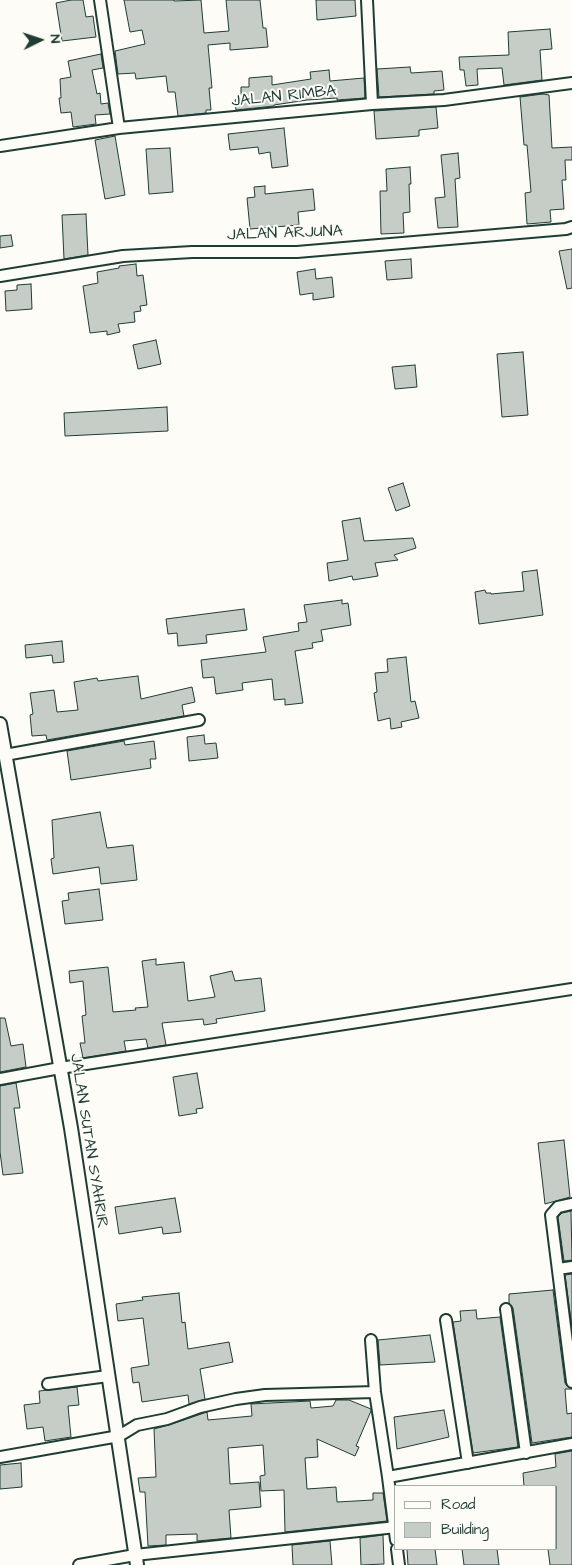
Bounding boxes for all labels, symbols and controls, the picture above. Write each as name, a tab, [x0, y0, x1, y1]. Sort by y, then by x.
north arrow	[15, 15, 65, 65]
text: N	[45, 34, 65, 44]
street label: JALAN RIMBA	[231, 82, 337, 112]
street label: JALAN ARJUNA	[227, 222, 343, 246]
street label: JALAN SUTAN SYAHRIR	[65, 1052, 111, 1230]
legend	[394, 1485, 557, 1550]
text: Road	[441, 1494, 475, 1515]
text: Building	[441, 1519, 489, 1540]

